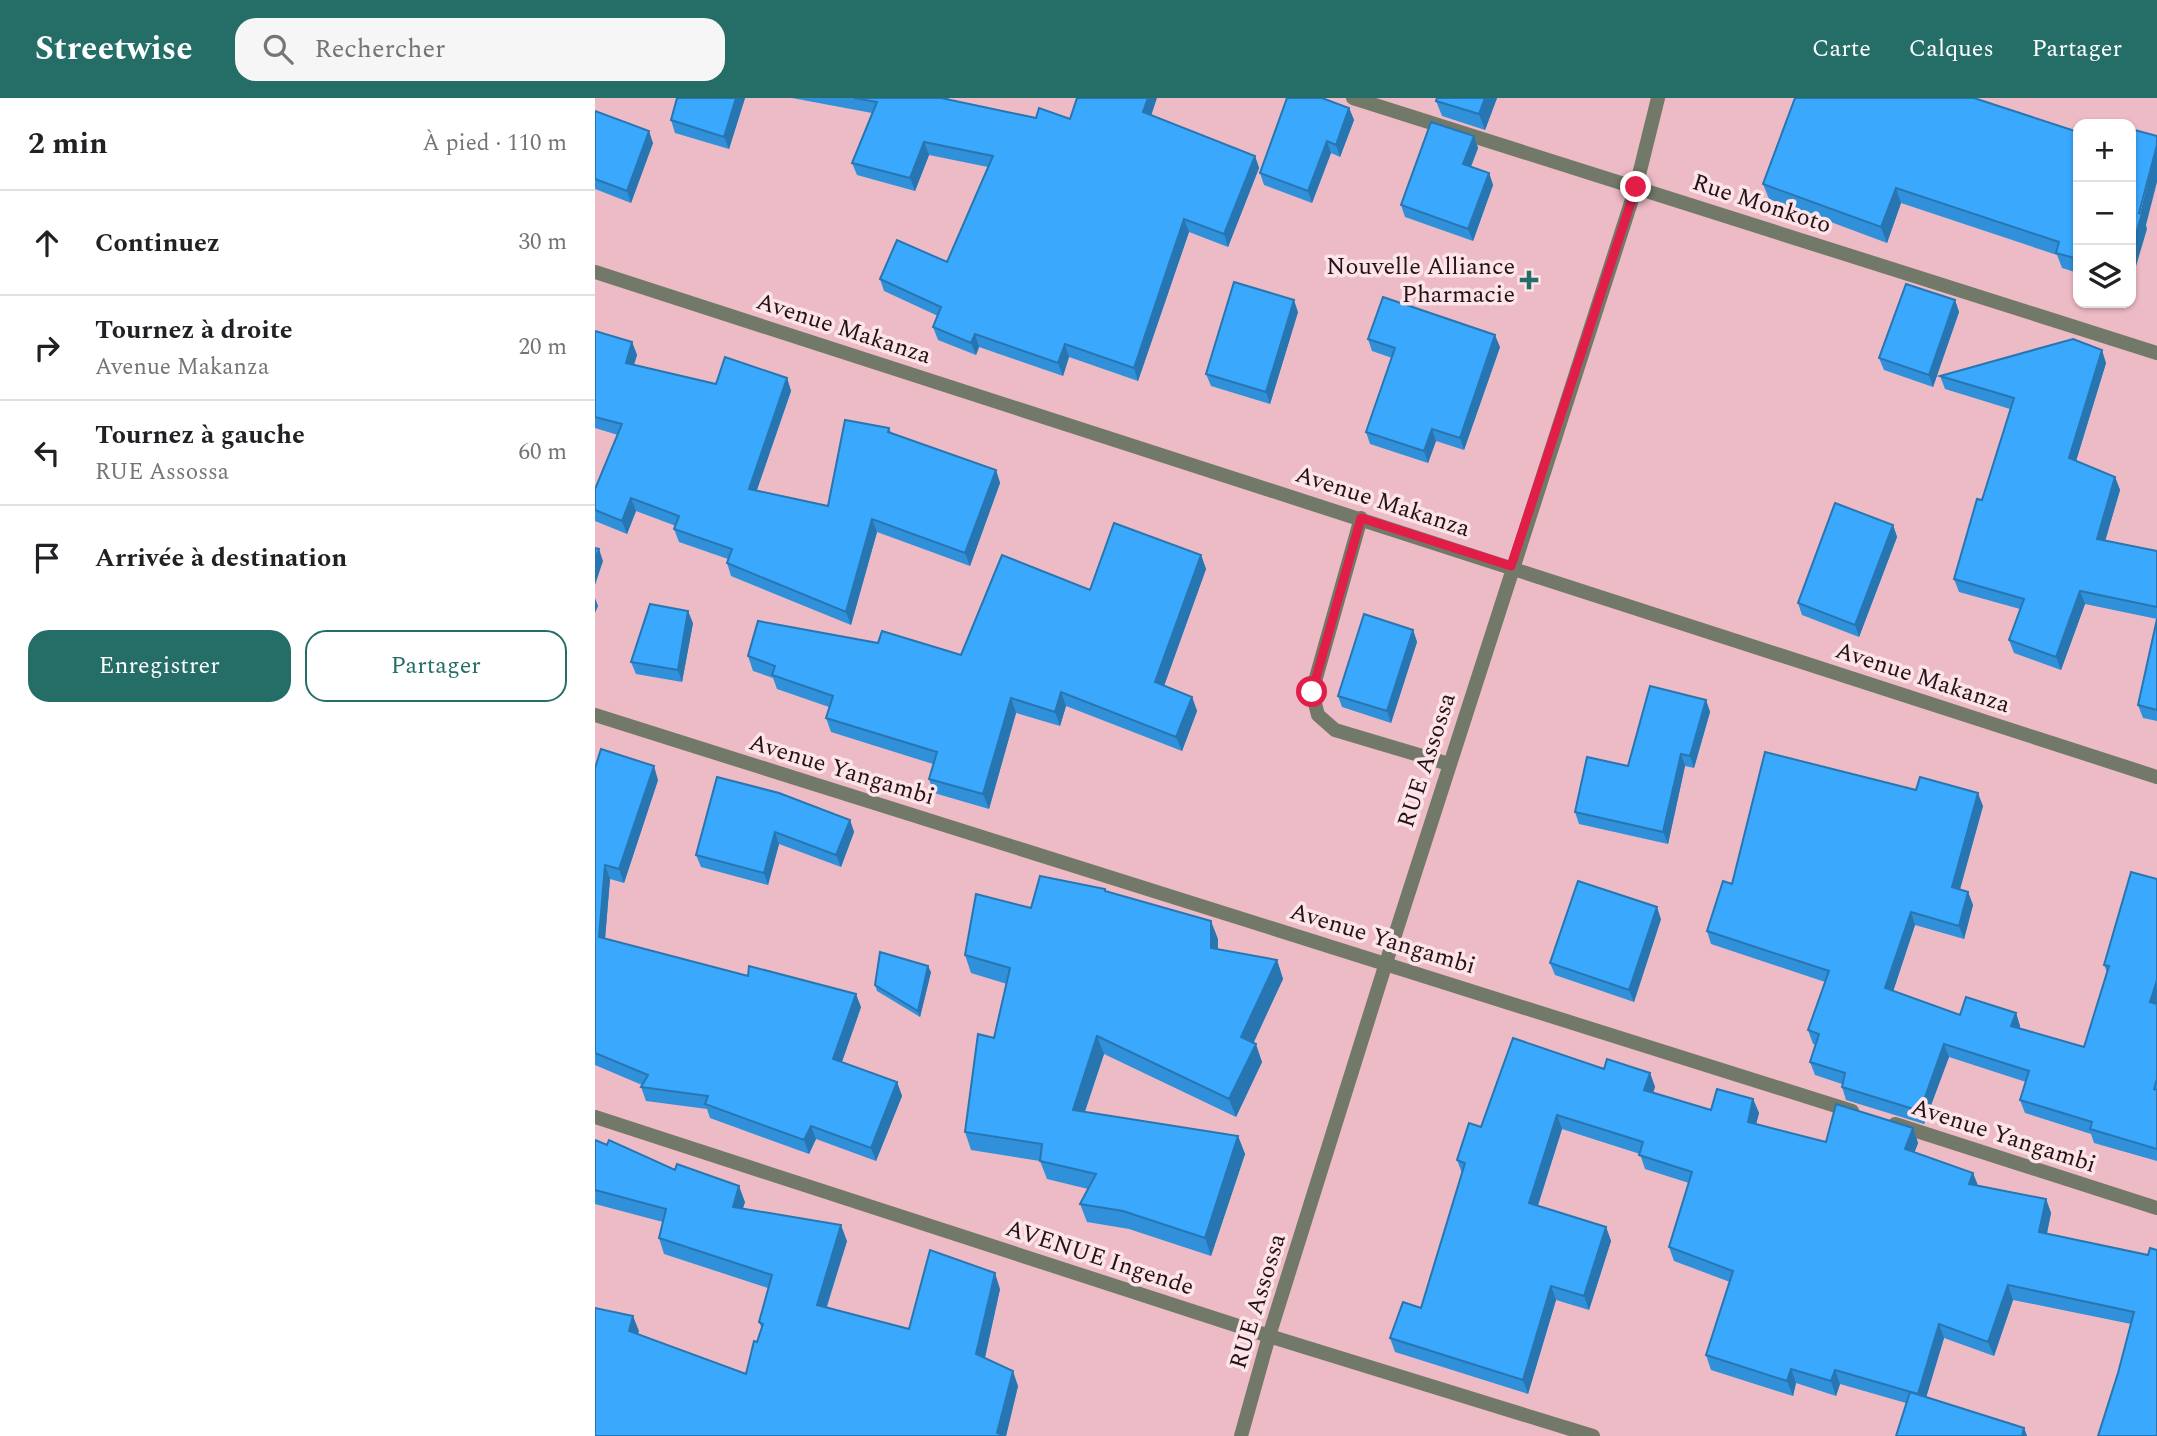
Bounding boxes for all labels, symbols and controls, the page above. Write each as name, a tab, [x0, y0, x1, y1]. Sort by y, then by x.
search box	[235, 18, 725, 81]
text: Streetwise	[35, 24, 193, 74]
text: Rechercher	[315, 29, 445, 69]
icon: search	[259, 30, 297, 68]
text: Carte	[1812, 31, 1871, 67]
text: Calques	[1909, 31, 1994, 67]
text: Partager	[2032, 31, 2122, 67]
map controls	[2073, 119, 2136, 308]
button: +	[2073, 119, 2136, 182]
text: 2 min	[28, 121, 108, 167]
text: À pied · 110 m	[422, 126, 567, 161]
street label: Rue Monkoto	[1688, 165, 1836, 243]
route end	[1620, 171, 1651, 202]
button: −	[2073, 182, 2136, 245]
text: Continuez	[95, 223, 220, 263]
icon: ahead	[28, 224, 66, 262]
text: 30 m	[518, 225, 567, 260]
button: layers	[2073, 245, 2136, 308]
place label: Nouvelle Alliance Pharmacie	[1326, 249, 1515, 313]
marker: Nouvelle Alliance Pharmacie	[1521, 272, 1537, 288]
street label: Avenue Makanza	[752, 284, 936, 374]
text: Tournez à droite	[95, 310, 293, 350]
icon: right	[28, 329, 66, 367]
text: 20 m	[518, 330, 567, 365]
text: Avenue Makanza	[95, 350, 269, 385]
text: Tournez à gauche	[95, 415, 305, 455]
icon: left	[28, 434, 66, 472]
text: 60 m	[518, 435, 567, 470]
text: RUE Assossa	[95, 455, 229, 490]
street label: Avenue Makanza	[1291, 457, 1475, 547]
text: Arrivée à destination	[95, 538, 347, 578]
icon: arrive	[28, 539, 66, 577]
button: Enregistrer	[28, 630, 291, 702]
button: Partager	[305, 630, 567, 702]
street label: Avenue Makanza	[1831, 633, 2015, 723]
route start	[1296, 676, 1327, 707]
street label: RUE Assossa	[1388, 688, 1466, 832]
street label: Avenue Yangambi	[744, 725, 939, 815]
street label: Avenue Yangambi	[1285, 894, 1480, 984]
street label: Avenue Yangambi	[1907, 1089, 2101, 1183]
street label: AVENUE Ingende	[1001, 1211, 1198, 1305]
street label: RUE Assossa	[1220, 1229, 1296, 1373]

